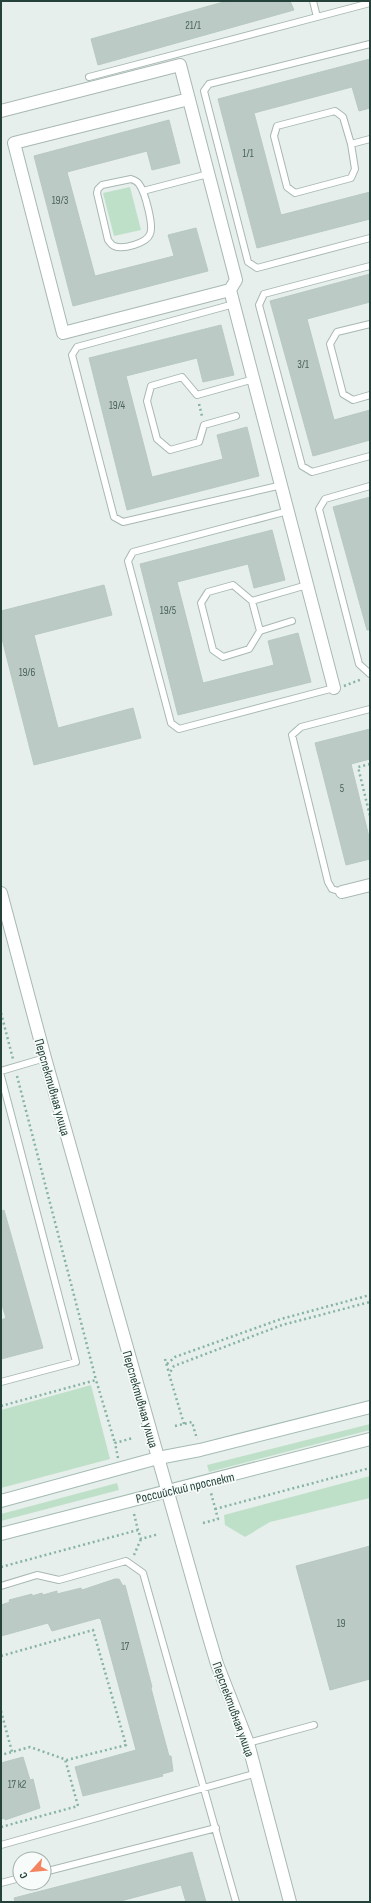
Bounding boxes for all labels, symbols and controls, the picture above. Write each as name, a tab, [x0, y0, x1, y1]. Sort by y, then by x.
house number: 21/1	[185, 19, 201, 32]
house number: 1/1	[242, 147, 254, 160]
house number: 19/3	[52, 194, 69, 207]
house number: 3/1	[297, 358, 309, 371]
house number: 19/4	[109, 399, 125, 412]
house number: 19/5	[160, 604, 176, 617]
house number: 19/6	[19, 666, 36, 679]
house number: 5	[340, 782, 344, 795]
street label: Перспективная улица	[31, 1037, 74, 1138]
street label: Перспективная улица	[119, 1349, 162, 1450]
street label: Российский проспект	[134, 1469, 236, 1507]
house number: 19	[337, 1617, 345, 1630]
house number: 17	[121, 1640, 130, 1653]
street label: Перспективная улица	[208, 1660, 258, 1759]
house number: 17 к2	[8, 1778, 27, 1791]
north arrow	[12, 1851, 52, 1891]
text: С	[16, 1870, 31, 1881]

